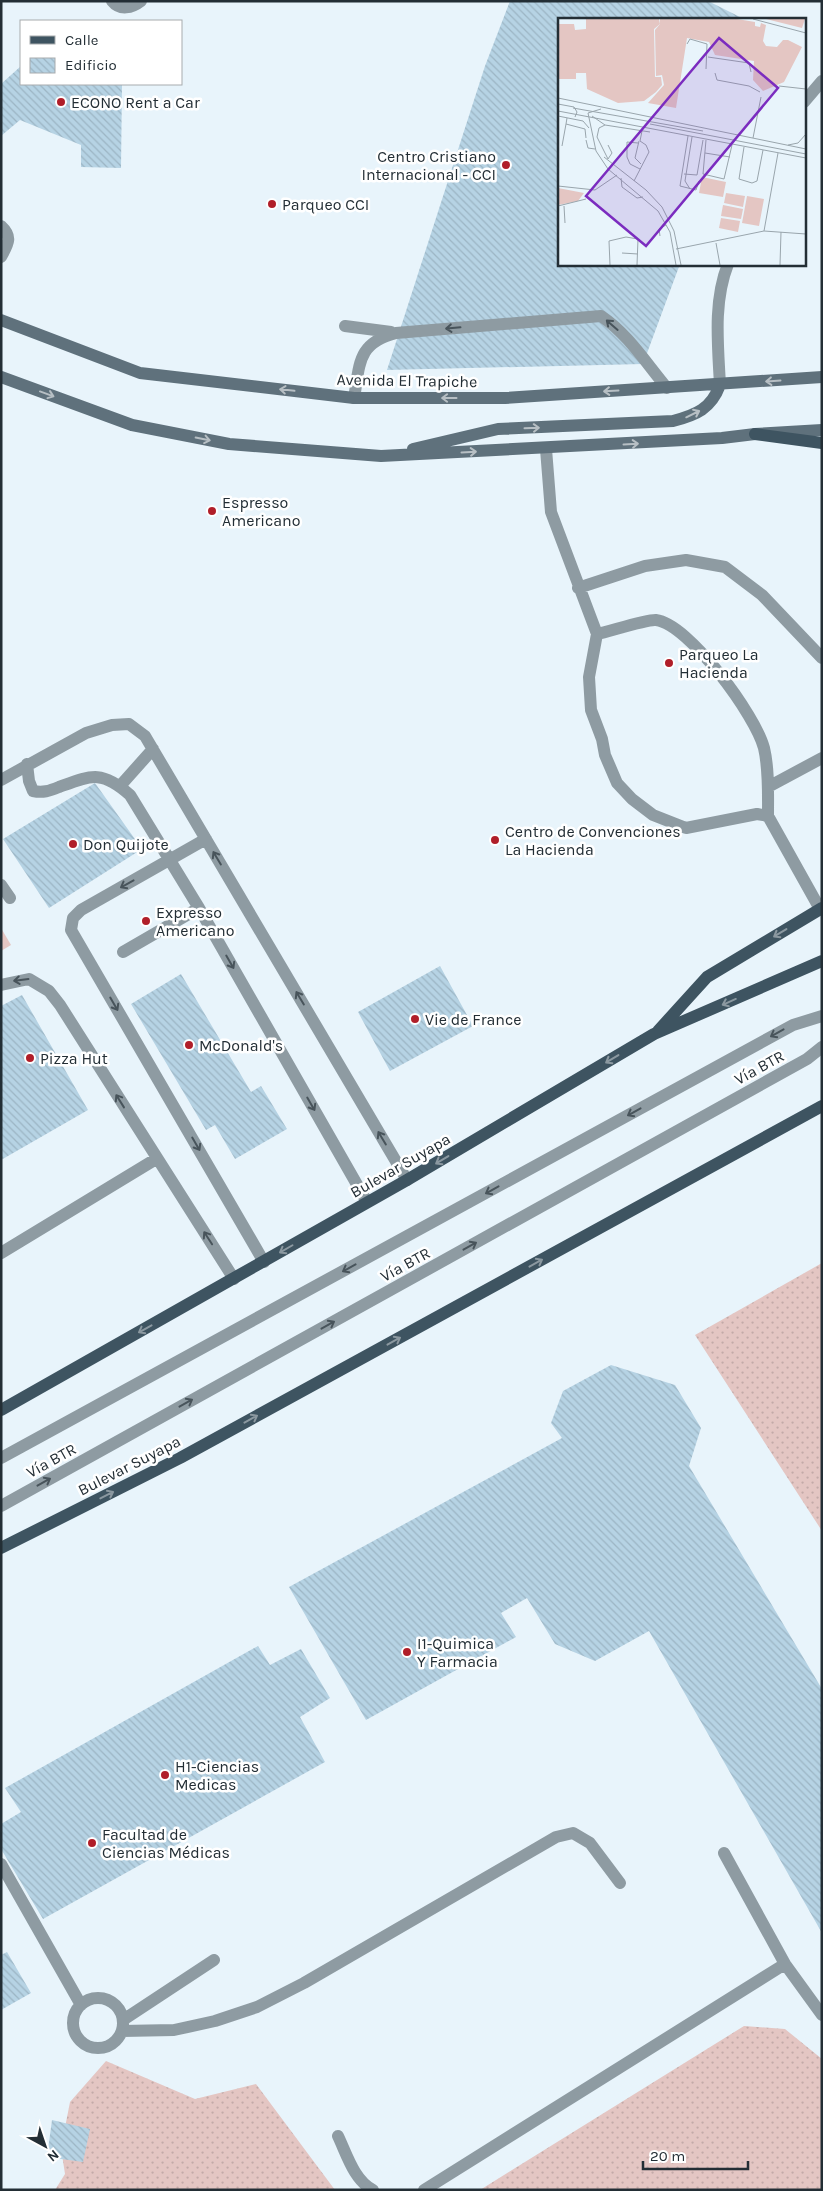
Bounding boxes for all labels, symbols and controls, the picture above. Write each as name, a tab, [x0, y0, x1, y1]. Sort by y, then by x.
inset map	[558, 18, 806, 265]
legend	[20, 20, 182, 85]
text: Calle	[65, 31, 99, 49]
text: Edificio	[65, 56, 117, 74]
place label: ECONO Rent a Car	[71, 93, 200, 112]
marker: ECONO Rent a Car	[55, 96, 67, 108]
place label: Centro Cristiano Internacional - CCI	[361, 147, 496, 184]
marker: Centro Cristiano Internacional - CCI	[500, 159, 512, 171]
place label: Parqueo CCI	[282, 195, 369, 214]
marker: Parqueo CCI	[266, 198, 278, 210]
one-way arrow	[606, 319, 619, 330]
one-way arrow	[446, 323, 462, 333]
street label: Avenida El Trapiche	[337, 370, 477, 391]
one-way arrow	[765, 376, 781, 386]
one-way arrow	[279, 385, 295, 395]
one-way arrow	[603, 387, 619, 396]
one-way arrow	[39, 390, 54, 399]
one-way arrow	[441, 393, 457, 403]
one-way arrow	[685, 409, 700, 419]
one-way arrow	[523, 423, 539, 433]
one-way arrow	[194, 434, 210, 444]
one-way arrow	[623, 439, 639, 448]
one-way arrow	[460, 447, 477, 457]
place label: Espresso Americano	[222, 493, 300, 530]
marker: Espresso Americano	[206, 505, 218, 517]
place label: Parqueo La Hacienda	[679, 645, 759, 682]
marker: Parqueo La Hacienda	[663, 657, 675, 669]
place label: Centro de Convenciones La Hacienda	[505, 822, 681, 859]
marker: Centro de Convenciones La Hacienda	[489, 834, 501, 846]
place label: Don Quijote	[83, 835, 169, 854]
marker: Don Quijote	[67, 838, 79, 850]
one-way arrow	[212, 851, 222, 866]
one-way arrow	[120, 879, 135, 889]
place label: Expresso Americano	[156, 903, 234, 940]
marker: Expresso Americano	[140, 915, 152, 927]
one-way arrow	[773, 928, 787, 938]
one-way arrow	[226, 955, 236, 969]
one-way arrow	[14, 975, 30, 985]
one-way arrow	[294, 992, 304, 1006]
one-way arrow	[109, 996, 119, 1011]
one-way arrow	[722, 997, 737, 1007]
place label: Vie de France	[425, 1010, 521, 1029]
marker: Vie de France	[409, 1013, 421, 1025]
one-way arrow	[770, 1029, 784, 1039]
place label: McDonald's	[199, 1036, 283, 1055]
marker: McDonald's	[183, 1039, 195, 1051]
street label: Vía BTR	[731, 1046, 788, 1089]
place label: Pizza Hut	[40, 1049, 108, 1068]
marker: Pizza Hut	[24, 1052, 36, 1064]
one-way arrow	[606, 1055, 620, 1065]
one-way arrow	[115, 1095, 125, 1109]
one-way arrow	[306, 1096, 316, 1111]
one-way arrow	[627, 1107, 642, 1117]
street label: Bulevar Suyapa	[347, 1129, 454, 1202]
one-way arrow	[377, 1132, 387, 1146]
one-way arrow	[191, 1137, 201, 1151]
one-way arrow	[436, 1155, 450, 1165]
one-way arrow	[485, 1185, 499, 1195]
one-way arrow	[202, 1231, 213, 1245]
one-way arrow	[463, 1241, 478, 1251]
street label: Vía BTR	[377, 1243, 434, 1286]
one-way arrow	[280, 1245, 294, 1255]
one-way arrow	[529, 1258, 544, 1268]
one-way arrow	[342, 1264, 357, 1273]
one-way arrow	[320, 1319, 335, 1329]
one-way arrow	[138, 1325, 152, 1335]
one-way arrow	[386, 1336, 401, 1346]
one-way arrow	[178, 1398, 193, 1408]
one-way arrow	[244, 1414, 259, 1424]
street label: Bulevar Suyapa	[75, 1431, 184, 1499]
street label: Vía BTR	[23, 1439, 80, 1482]
one-way arrow	[36, 1477, 51, 1487]
one-way arrow	[100, 1489, 115, 1499]
place label: I1-Quimica Y Farmacia	[417, 1634, 498, 1671]
marker: I1-Quimica Y Farmacia	[401, 1646, 413, 1658]
place label: H1-Ciencias Medicas	[175, 1757, 259, 1794]
marker: H1-Ciencias Medicas	[159, 1769, 171, 1781]
place label: Facultad de Ciencias Médicas	[102, 1825, 230, 1862]
marker: Facultad de Ciencias Médicas	[86, 1837, 98, 1849]
north arrow	[20, 2121, 70, 2171]
scale bar	[643, 2138, 748, 2170]
text: N	[44, 2146, 62, 2165]
text: 20 m	[650, 2147, 685, 2165]

